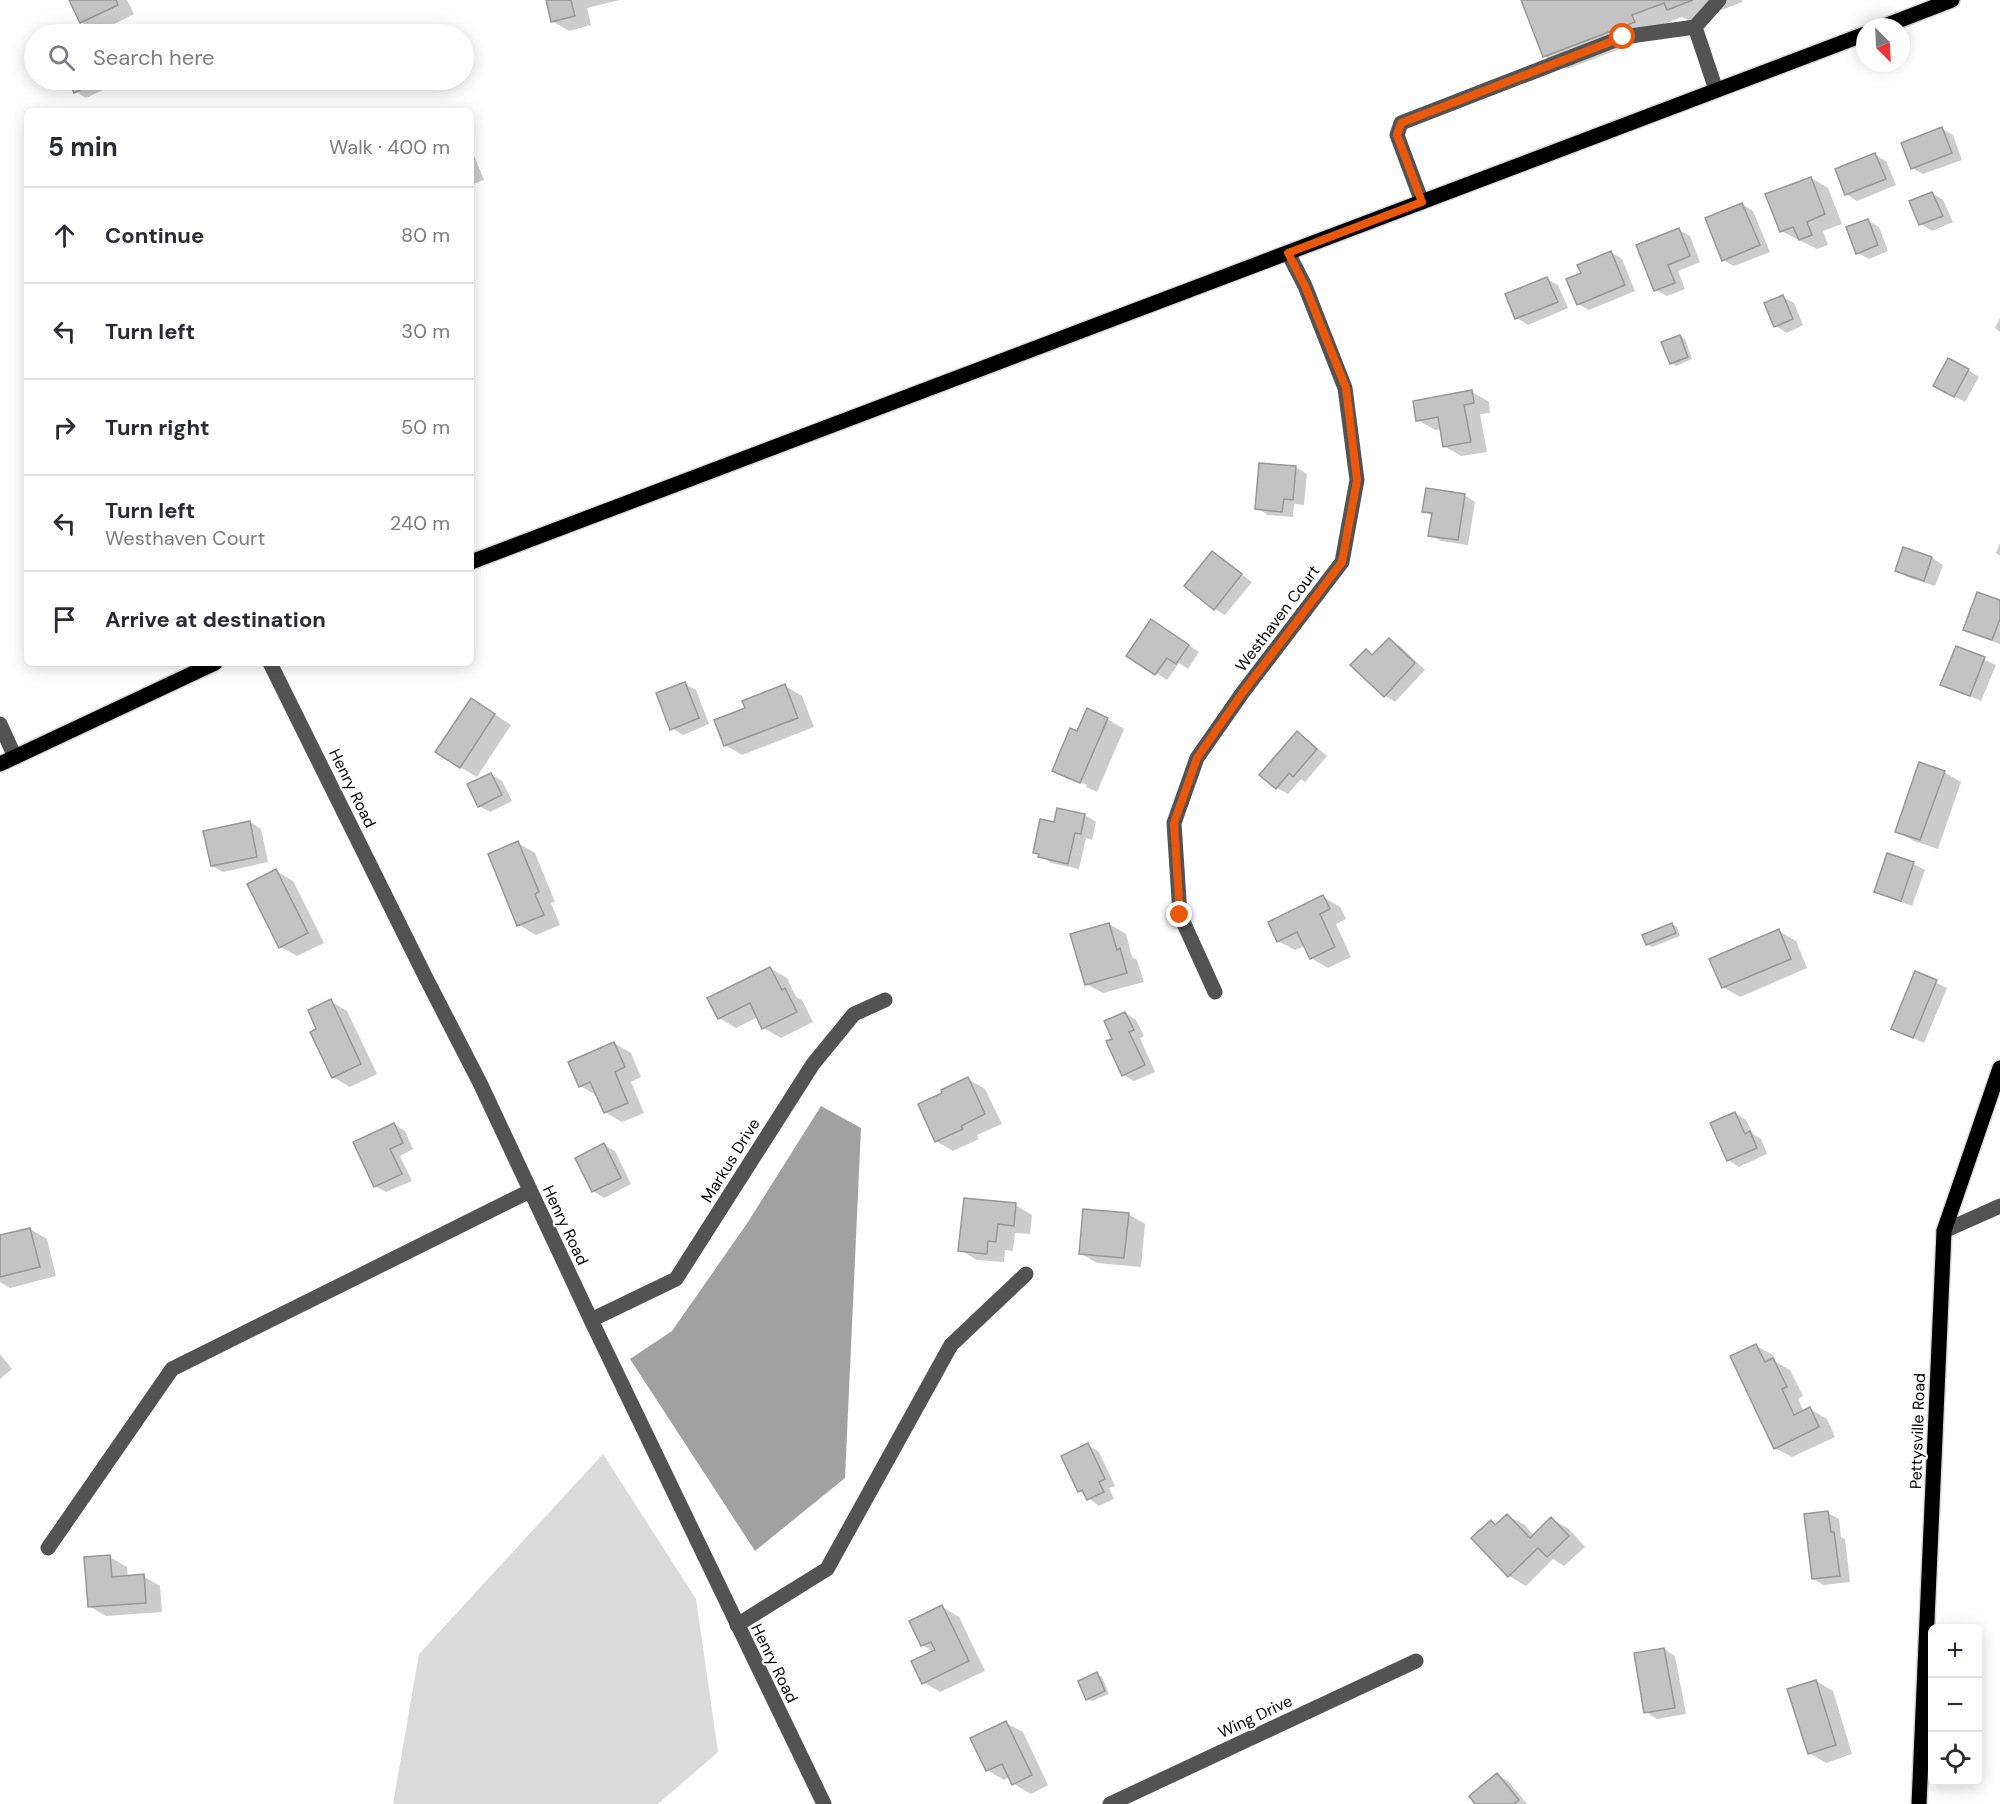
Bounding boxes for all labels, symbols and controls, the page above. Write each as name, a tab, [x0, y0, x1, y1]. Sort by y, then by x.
north arrow	[1856, 18, 1910, 72]
route start	[1609, 23, 1635, 49]
search box	[24, 24, 474, 90]
icon: search	[45, 41, 78, 74]
text: Search here	[93, 43, 214, 72]
text: 5 min	[48, 130, 118, 164]
text: Walk · 400 m	[329, 134, 450, 160]
icon: ahead	[48, 219, 81, 252]
text: Continue	[105, 221, 204, 250]
text: 80 m	[401, 222, 450, 248]
icon: left	[48, 315, 81, 348]
text: Turn left	[105, 317, 195, 346]
text: 30 m	[401, 318, 450, 344]
icon: right	[48, 411, 81, 444]
text: Turn right	[105, 413, 210, 442]
text: 50 m	[401, 414, 450, 440]
text: Turn left	[105, 496, 195, 525]
icon: left	[48, 507, 81, 540]
text: 240 m	[390, 510, 450, 536]
text: Westhaven Court	[105, 525, 265, 551]
street label: Westhaven Court	[1230, 561, 1324, 676]
icon: arrive	[48, 603, 81, 636]
text: Arrive at destination	[105, 605, 326, 634]
street label: Henry Road	[324, 745, 381, 831]
route end	[1166, 901, 1192, 927]
street label: Markus Drive	[696, 1114, 765, 1206]
street label: Henry Road	[538, 1182, 593, 1268]
street label: Pettysville Road	[1905, 1373, 1930, 1489]
street label: Henry Road	[746, 1620, 803, 1706]
map controls	[1928, 1624, 1982, 1786]
button: +	[1928, 1624, 1982, 1678]
button: −	[1928, 1678, 1982, 1732]
street label: Wing Drive	[1215, 1690, 1296, 1743]
button: locate	[1928, 1732, 1982, 1786]

